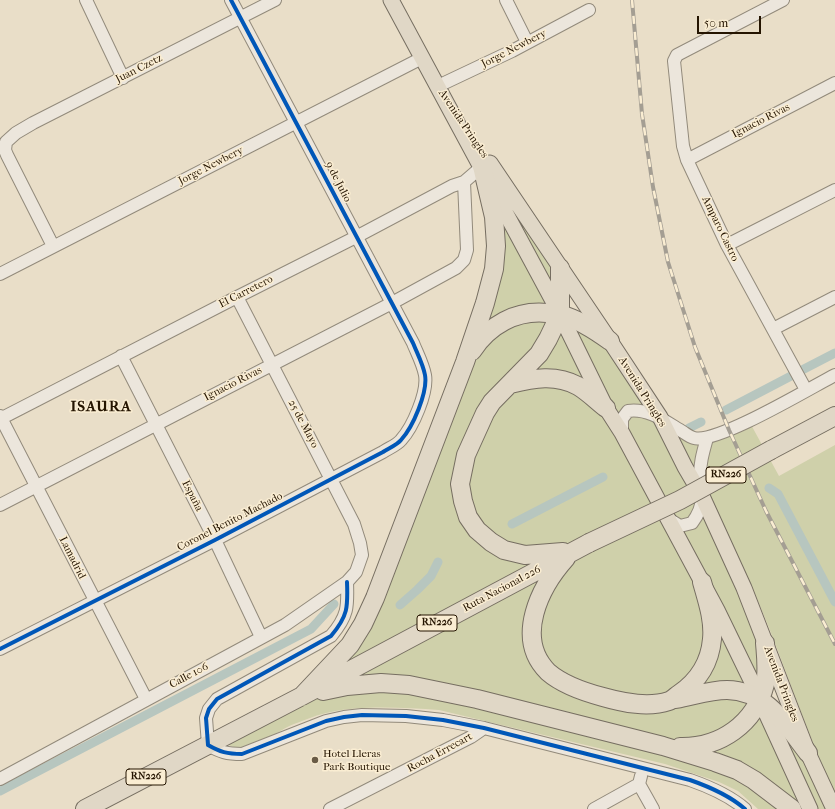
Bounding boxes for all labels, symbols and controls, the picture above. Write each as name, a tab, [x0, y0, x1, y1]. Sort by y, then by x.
scale bar	[699, 8, 763, 34]
text: 50 m	[704, 16, 728, 30]
street label: Jorge Newbery	[479, 27, 549, 71]
street label: Juan Czetz	[114, 52, 164, 86]
street label: Avenida Pringles	[435, 87, 491, 161]
street label: Ignacio Rivas	[730, 101, 792, 141]
street label: Jorge Newbery	[176, 144, 246, 188]
street label: 9 de Julio	[322, 159, 354, 205]
street label: Amparo Castro	[699, 194, 741, 264]
street label: El Carretero	[217, 273, 275, 311]
street label: Avenida Pringles	[615, 355, 669, 429]
street label: Ignacio Rivas	[202, 364, 264, 404]
district label: ISAURA	[70, 398, 132, 416]
street label: 25 de Mayo	[285, 398, 321, 450]
road number: RN226	[706, 467, 746, 483]
street label: España	[179, 478, 205, 514]
street label: Coronel Benito Machado	[175, 490, 285, 554]
street label: Lamadrid	[56, 535, 88, 581]
street label: Ruta Nacional 226	[461, 563, 543, 615]
road number: RN226	[417, 615, 457, 631]
street label: Avenida Pringles	[761, 644, 801, 724]
street label: Calle 106	[167, 660, 211, 692]
street label: Rocha Errecart	[405, 730, 475, 776]
place label: Hotel Lleras Park Boutique	[323, 747, 390, 773]
marker: Hotel Lleras Park Boutique	[310, 755, 320, 765]
road number: RN226	[126, 769, 166, 785]

